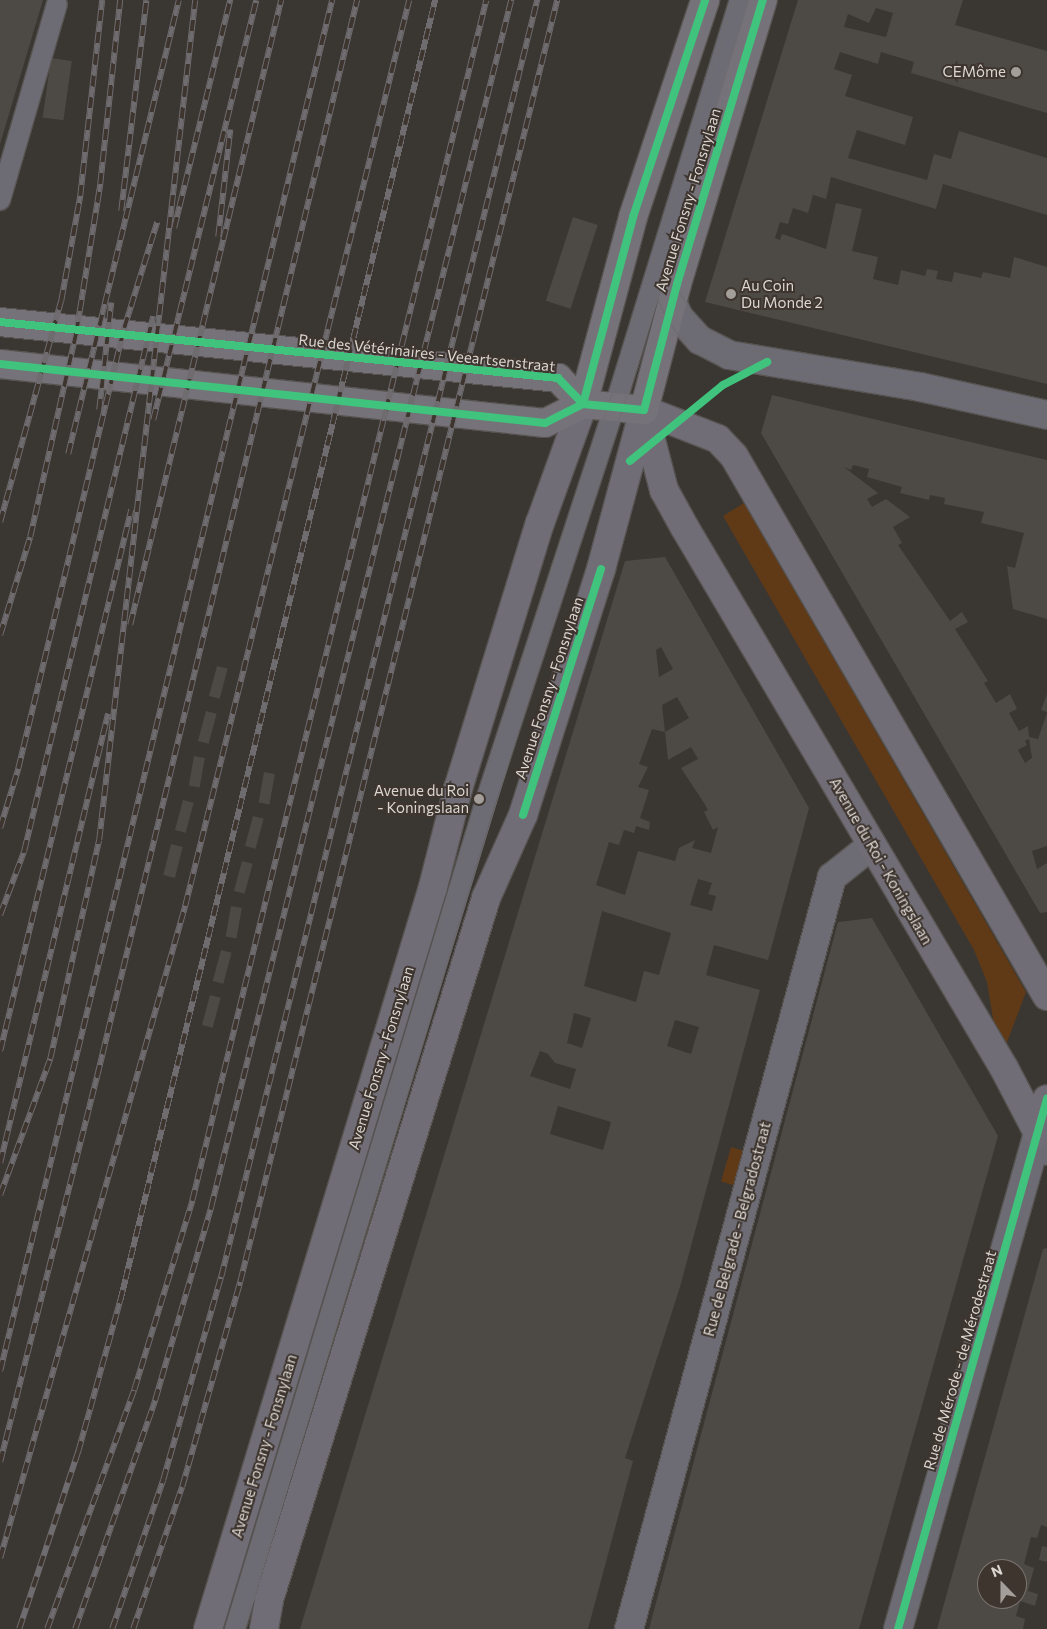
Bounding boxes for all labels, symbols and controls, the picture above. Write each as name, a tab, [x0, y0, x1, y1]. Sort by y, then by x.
place label: CEMôme	[943, 63, 1006, 81]
marker: CEMôme	[1010, 66, 1022, 78]
street label: Avenue Fonsny - Fonsnylaan	[652, 106, 724, 294]
place label: Au Coin Du Monde 2	[741, 276, 823, 311]
marker: Au Coin Du Monde 2	[725, 288, 737, 300]
street label: Rue des Vétérinaires - Veeartsenstraat	[298, 331, 556, 375]
street label: Avenue Fonsny - Fonsnylaan	[511, 595, 587, 781]
street label: Avenue du Roi - Koningslaan	[826, 774, 936, 948]
place label: Avenue du Roi - Koningslaan	[374, 781, 469, 816]
marker: Avenue du Roi - Koningslaan	[473, 793, 485, 805]
street label: Avenue Fonsny - Fonsnylaan	[345, 964, 417, 1152]
street label: Rue de Belgrade - Belgradostraat	[700, 1120, 774, 1338]
street label: Rue de Mérode - de Mérodestraat	[920, 1248, 1000, 1472]
street label: Avenue Fonsny - Fonsnylaan	[228, 1352, 300, 1540]
north arrow	[977, 1559, 1027, 1609]
text: N	[989, 1561, 1005, 1580]

